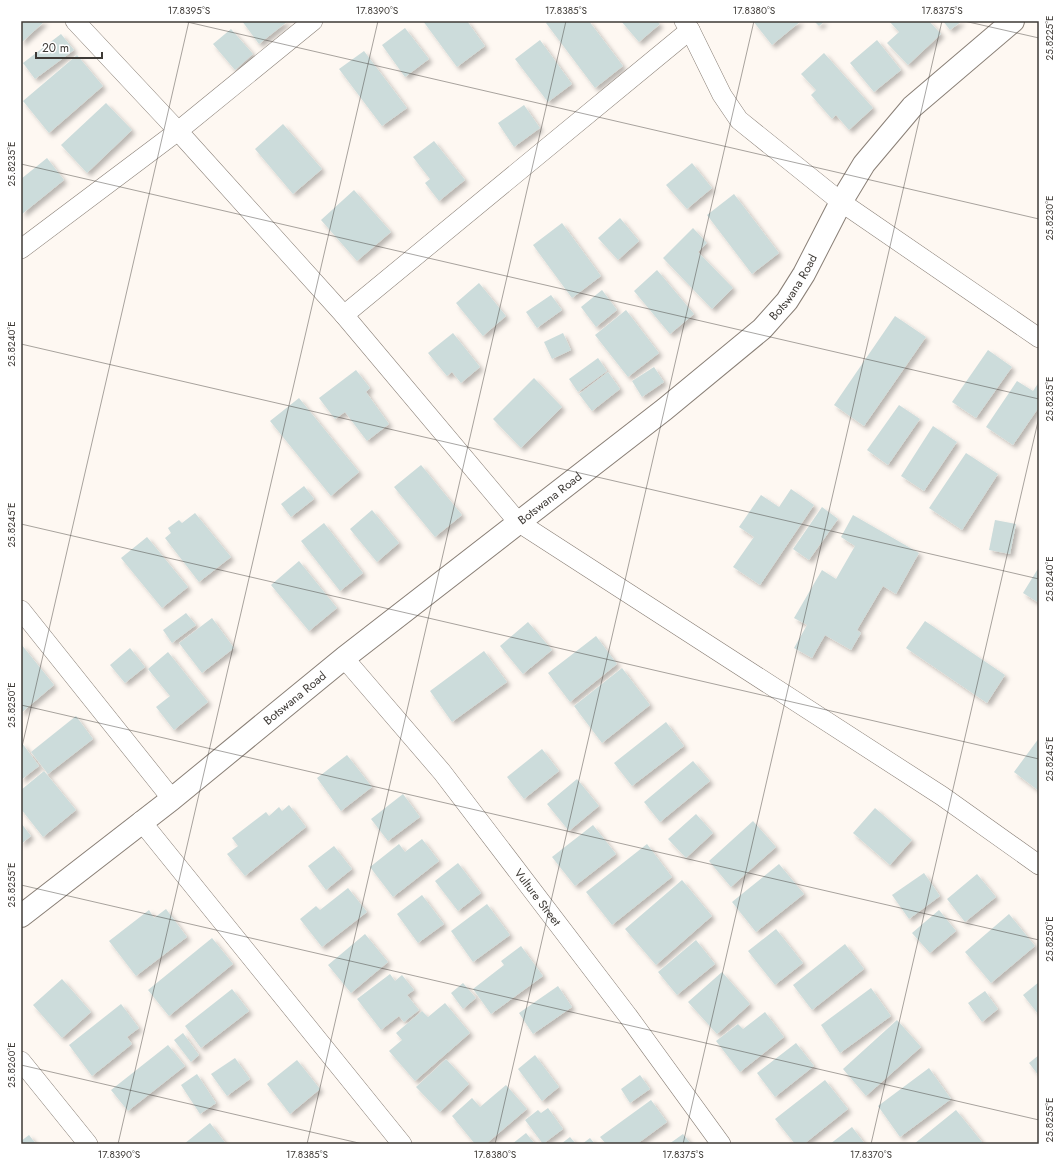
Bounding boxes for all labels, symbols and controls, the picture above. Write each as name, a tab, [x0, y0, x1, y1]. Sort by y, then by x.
text: 17.8395°S	[168, 3, 211, 18]
text: 17.8390°S	[356, 3, 399, 18]
text: 17.8385°S	[545, 3, 588, 18]
text: 17.8380°S	[733, 3, 776, 18]
text: 17.8375°S	[921, 3, 963, 18]
text: 25.8225°E	[1042, 15, 1057, 61]
scale bar	[36, 34, 102, 60]
text: 20 m	[42, 39, 69, 57]
text: 25.8235°E	[4, 142, 19, 186]
text: 25.8230°E	[1042, 195, 1057, 241]
street label: Botswana Road	[765, 251, 822, 324]
text: 25.8240°E	[4, 321, 19, 367]
text: 25.8235°E	[1042, 377, 1057, 421]
street label: Botswana Road	[514, 468, 586, 529]
text: 25.8245°E	[4, 502, 19, 548]
text: 25.8240°E	[1042, 556, 1057, 602]
street label: Botswana Road	[260, 667, 330, 729]
text: 25.8250°E	[4, 682, 19, 728]
text: 25.8245°E	[1042, 736, 1057, 782]
text: 25.8255°E	[4, 862, 19, 908]
street label: Vulture Street	[510, 865, 565, 930]
text: 25.8250°E	[1042, 916, 1057, 962]
text: 25.8260°E	[4, 1042, 19, 1088]
text: 25.8255°E	[1042, 1097, 1057, 1143]
text: 17.8390°S	[98, 1147, 141, 1162]
text: 17.8385°S	[286, 1147, 329, 1162]
text: 17.8380°S	[474, 1147, 517, 1162]
text: 17.8375°S	[662, 1147, 704, 1162]
text: 17.8370°S	[850, 1147, 893, 1162]

